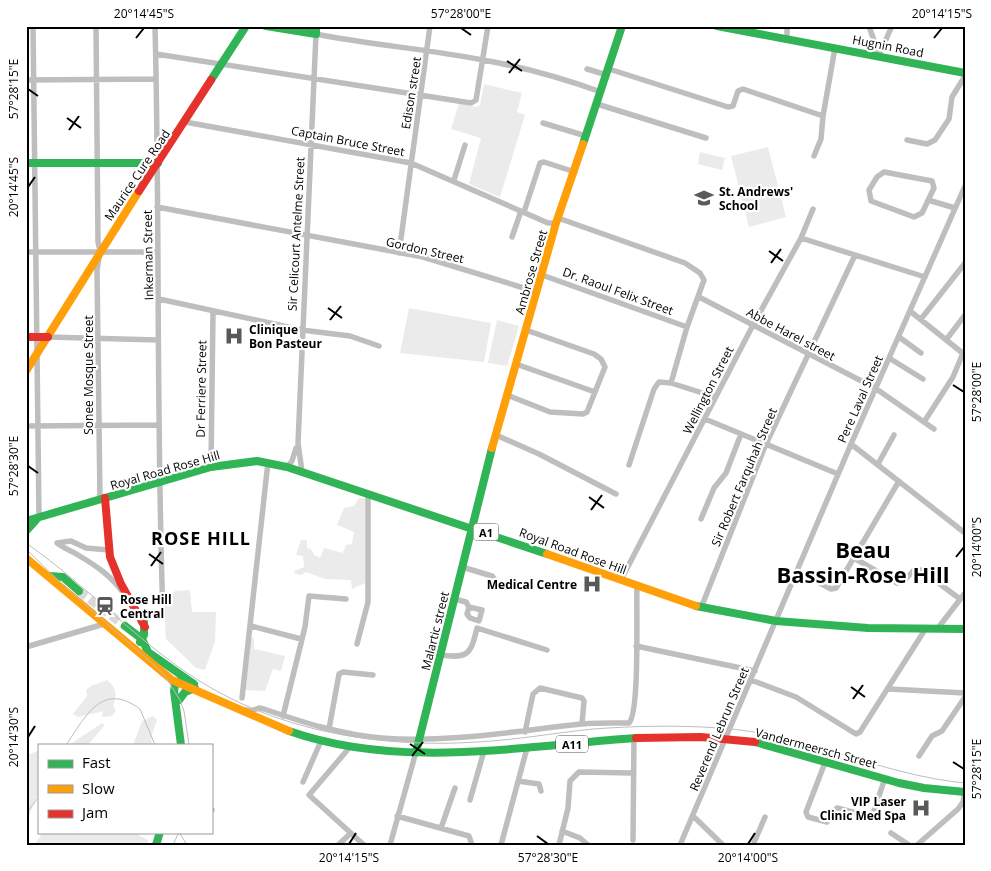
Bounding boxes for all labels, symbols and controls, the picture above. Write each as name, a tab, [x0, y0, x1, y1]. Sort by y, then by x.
text: 20°14'45"S	[114, 5, 174, 22]
text: 57°28'00"E	[431, 5, 491, 22]
text: 20°14'15"S	[912, 5, 972, 22]
street label: Hugnin Road	[851, 31, 925, 61]
street label: Edison street	[397, 56, 425, 130]
text: 57°28'15"E	[5, 59, 22, 119]
street label: Captain Bruce Street	[290, 122, 406, 160]
street label: Maurice Cure Road	[100, 126, 174, 224]
text: 20°14'45"S	[5, 157, 22, 217]
street label: Sir Celicourt Antelme Street	[283, 157, 309, 311]
place label: St. Andrews' School	[719, 183, 793, 214]
school or university icon: St. Andrews' School	[693, 187, 715, 209]
street label: Inkerman Street	[139, 210, 157, 300]
street label: Ambrose Street	[511, 228, 551, 316]
street label: Gordon Street	[384, 233, 466, 267]
street label: Dr. Raoul Felix Street	[560, 263, 676, 319]
street label: Abbe Harel street	[744, 303, 838, 365]
street label: Sonee Mosque Street	[80, 315, 97, 435]
place label: Clinique Bon Pasteur	[249, 321, 322, 352]
hospital icon: Clinique Bon Pasteur	[223, 325, 245, 347]
street label: Dr Ferriere Street	[192, 340, 210, 438]
street label: Wellington Street	[679, 343, 737, 437]
street label: Pere Laval Street	[833, 353, 887, 445]
text: 57°28'00"E	[968, 362, 985, 422]
street label: Sir Robert Farquhah Street	[707, 405, 781, 549]
text: 57°28'30"E	[5, 436, 22, 496]
street label: Royal Road Rose Hill	[108, 446, 222, 494]
text: 20°14'00"S	[968, 517, 985, 577]
road number: A1	[474, 524, 498, 540]
street label: Royal Road Rose Hill	[517, 524, 629, 578]
district label: ROSE HILL	[151, 526, 251, 550]
district label: Beau Bassin-Rose Hill	[777, 534, 949, 589]
hospital icon: Medical Centre	[581, 573, 603, 595]
place label: Medical Centre	[487, 576, 577, 593]
street label: Malartic street	[417, 590, 453, 672]
place label: Rose Hill Central	[120, 591, 172, 622]
station icon: Rose Hill Central	[94, 595, 116, 617]
street label: Reverend Lebrun Street	[685, 664, 753, 794]
text: 20°14'30"S	[5, 707, 22, 767]
street label: Vandermeersch Street	[753, 724, 879, 772]
road number: A11	[556, 736, 588, 752]
text: 57°28'15"E	[968, 739, 985, 799]
legend	[38, 744, 212, 834]
text: Fast	[82, 752, 111, 772]
text: Slow	[82, 778, 115, 798]
place label: VIP Laser Clinic Med Spa	[820, 793, 907, 824]
hospital icon: VIP Laser Clinic Med Spa	[910, 797, 932, 819]
text: Jam	[80, 802, 108, 822]
text: 20°14'15"S	[319, 849, 379, 866]
text: 57°28'30"E	[518, 849, 578, 866]
text: 20°14'00"S	[718, 849, 778, 866]

